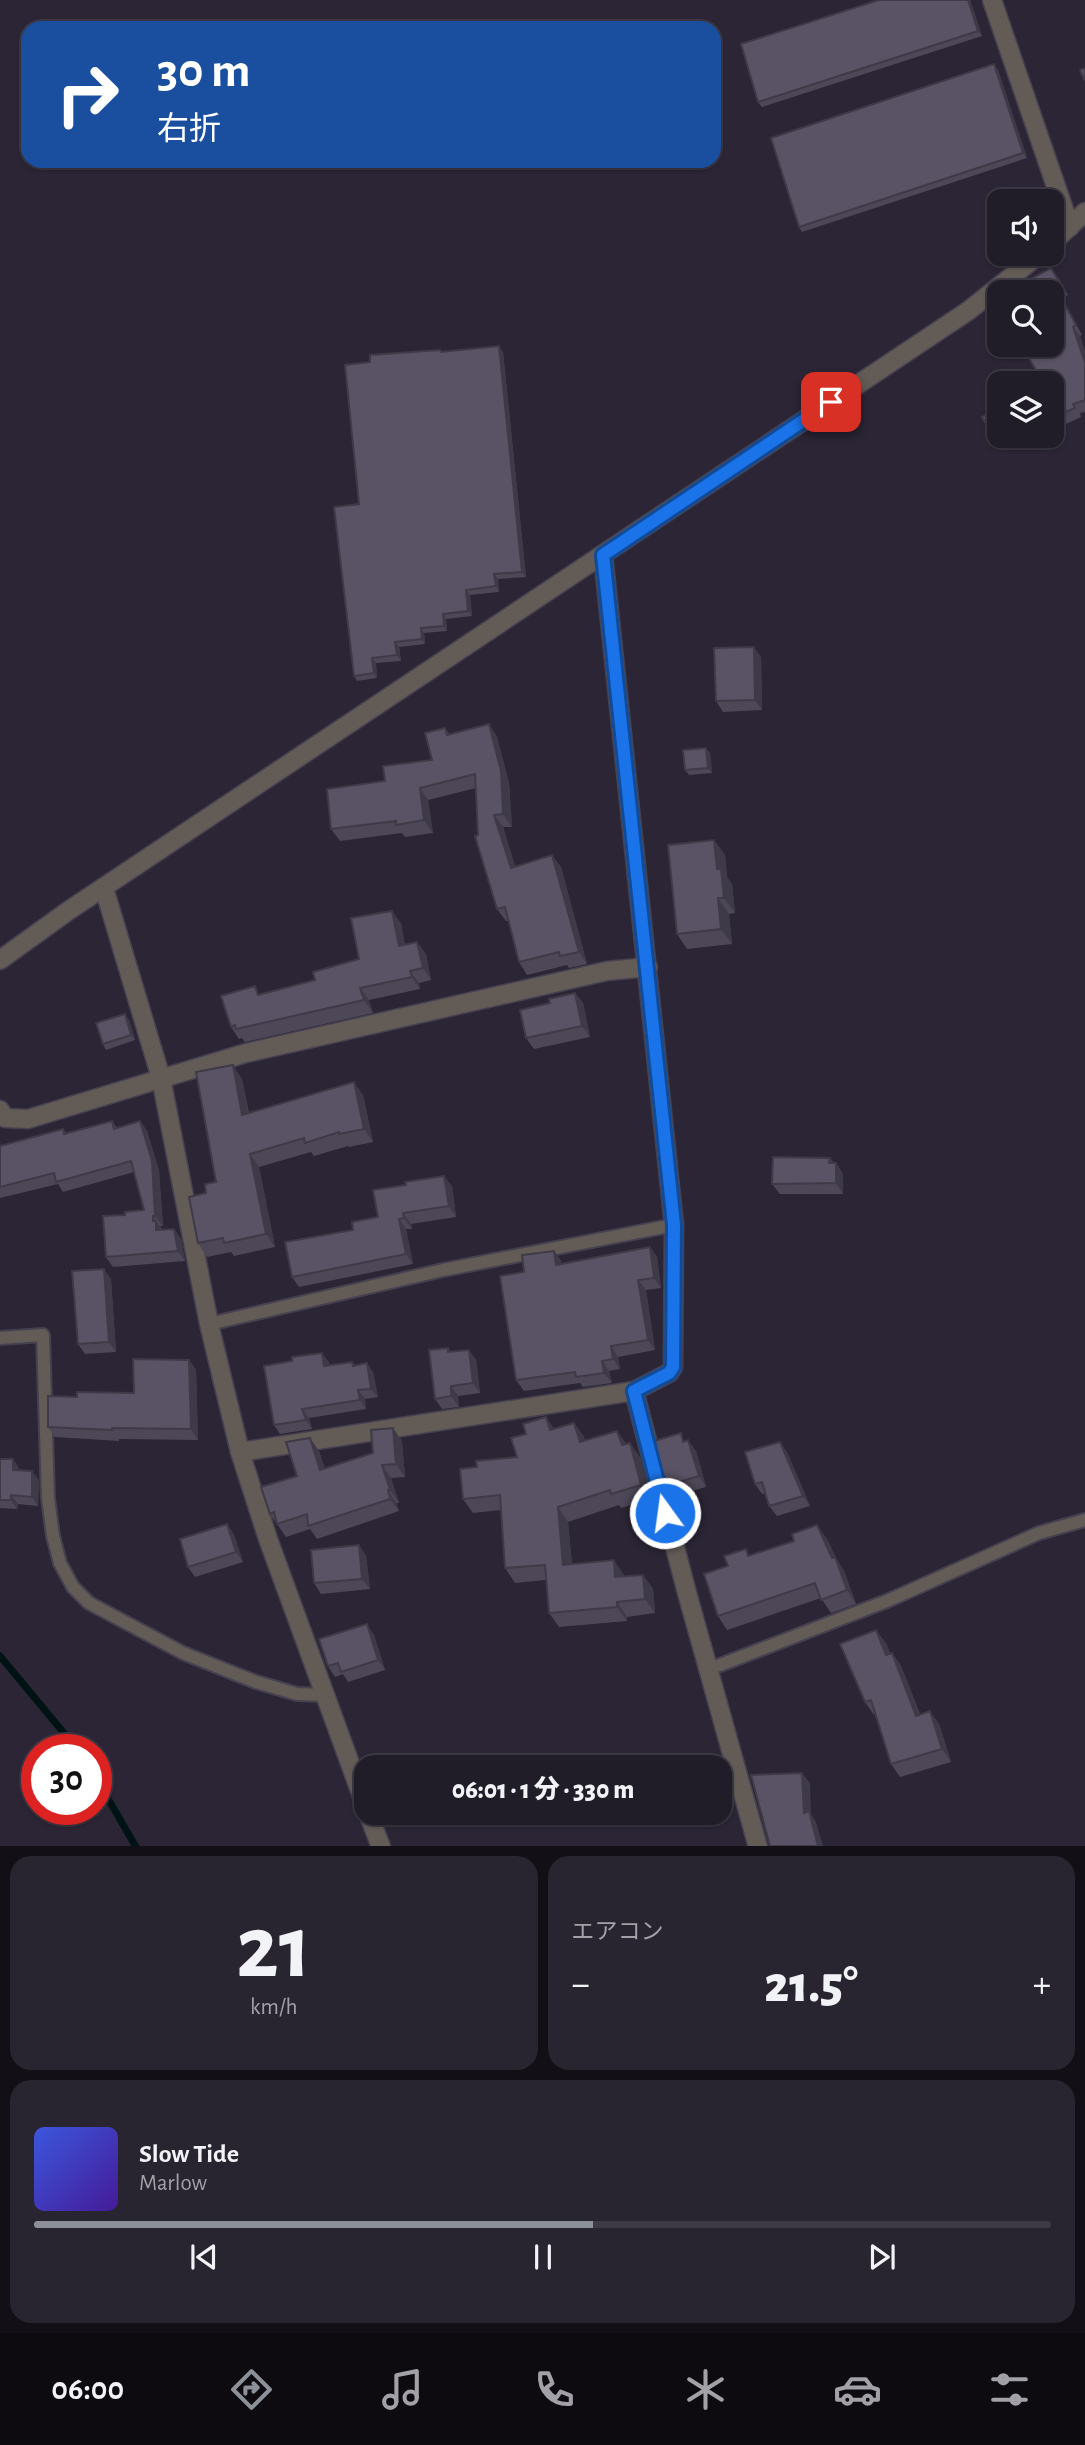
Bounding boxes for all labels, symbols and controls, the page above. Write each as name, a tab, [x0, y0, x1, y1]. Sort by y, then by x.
text: 30 m	[157, 47, 251, 96]
icon: right	[42, 49, 133, 140]
text: 右折	[157, 113, 221, 145]
map controls	[987, 189, 1064, 448]
button: sound	[987, 189, 1064, 266]
button: search	[987, 280, 1064, 357]
button: layers	[987, 371, 1064, 448]
pin	[801, 372, 861, 432]
icon: arrive	[812, 383, 850, 421]
position arrow	[628, 1476, 702, 1550]
speed limit sign: 30	[21, 1734, 112, 1825]
text: 06:01 · 1 分 · 330 m	[452, 1777, 634, 1803]
text: 21	[236, 1903, 312, 1994]
text: エアコン	[572, 1921, 664, 1944]
text: 21.5°	[764, 1959, 858, 2011]
text: −	[572, 1966, 590, 2004]
text: +	[1033, 1966, 1051, 2004]
text: km/h	[250, 1996, 297, 2019]
text: Slow Tide	[139, 2141, 239, 2167]
text: Marlow	[139, 2172, 207, 2195]
icon: previous	[185, 2238, 223, 2276]
icon: pause	[524, 2238, 562, 2276]
icon: next	[863, 2238, 901, 2276]
icon: directions	[227, 2365, 276, 2414]
icon: music	[378, 2365, 427, 2414]
icon: phone	[530, 2365, 579, 2414]
icon: climate	[681, 2365, 730, 2414]
icon: car	[833, 2365, 882, 2414]
icon: filters	[985, 2365, 1034, 2414]
text: 06:00	[51, 2373, 124, 2405]

